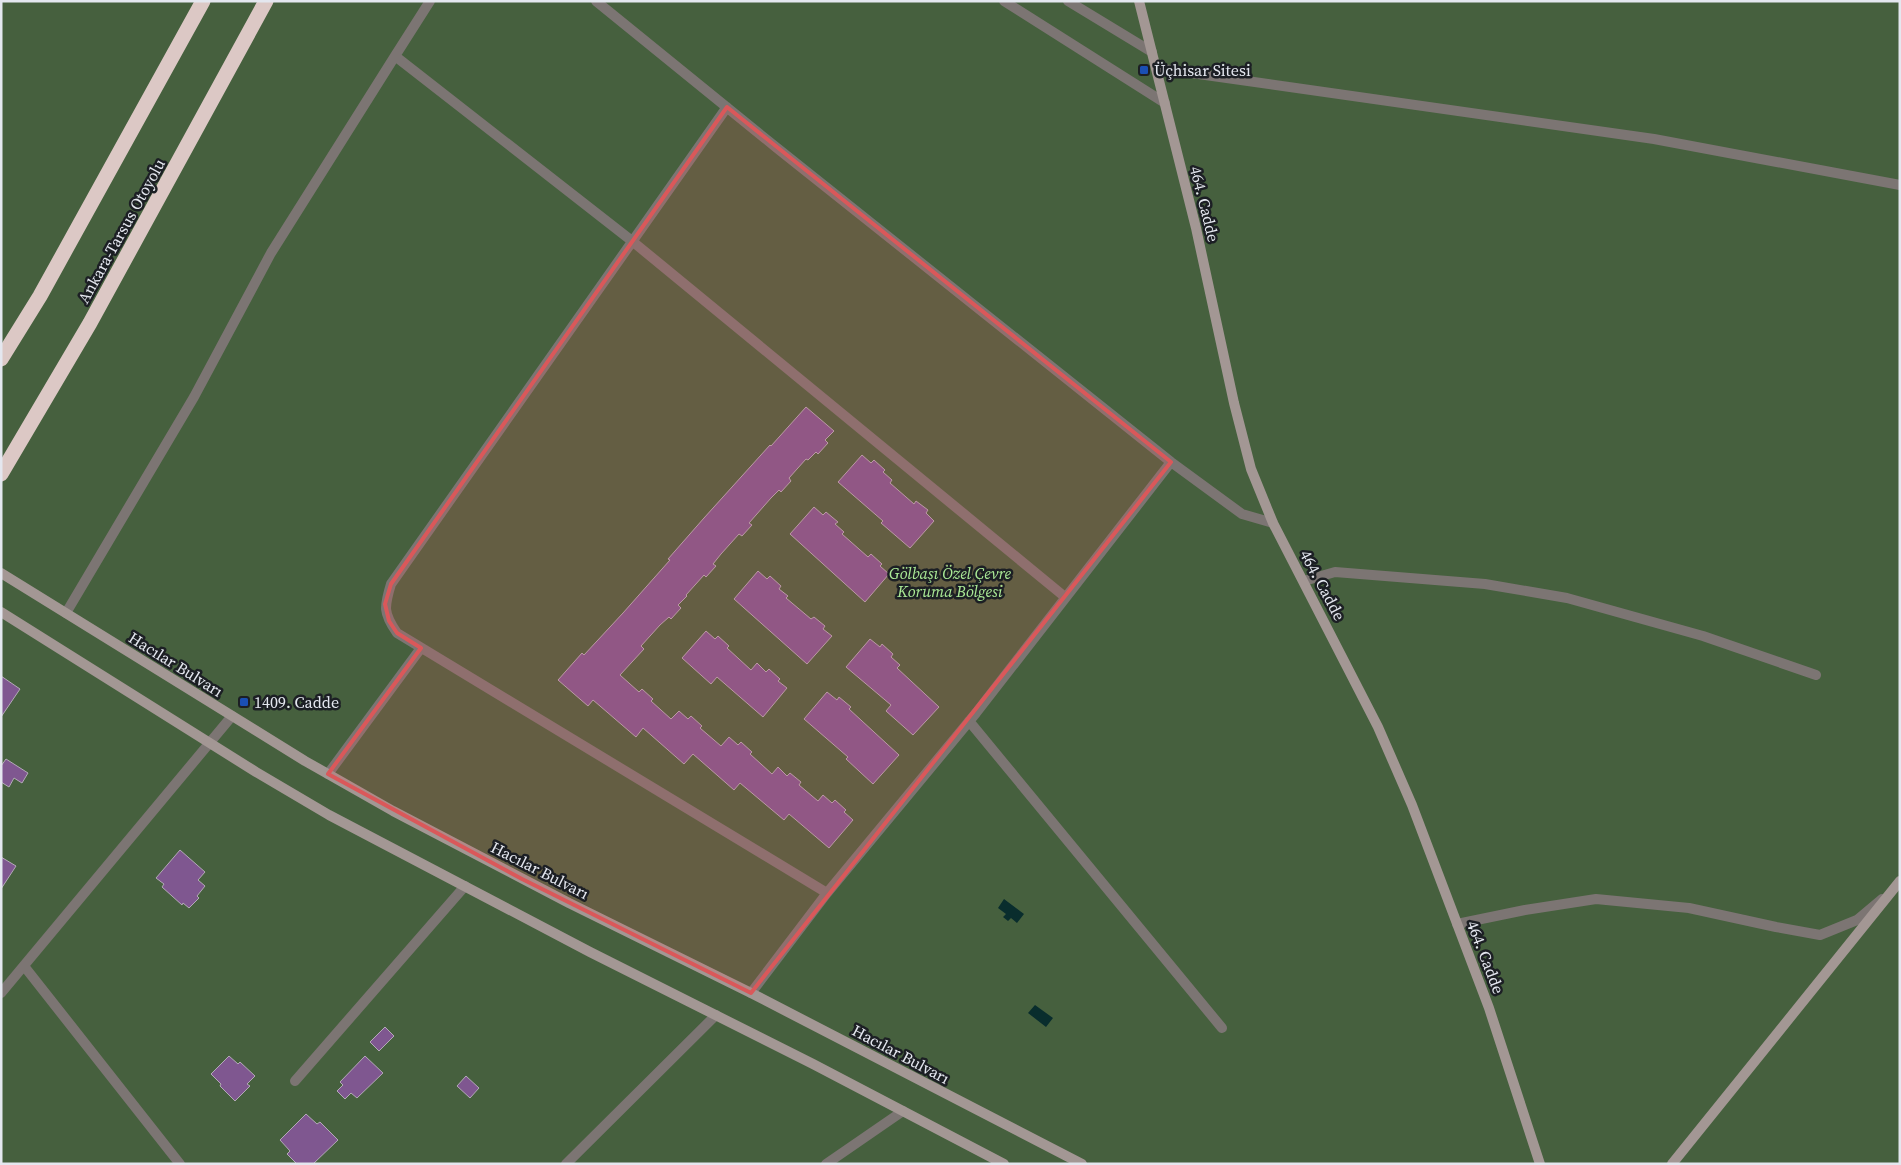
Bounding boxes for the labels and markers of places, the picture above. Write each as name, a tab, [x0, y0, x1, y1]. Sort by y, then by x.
place label: Üçhisar Sitesi	[1154, 59, 1251, 81]
marker: Üçhisar Sitesi	[1138, 64, 1150, 76]
place label: 1409. Cadde	[254, 691, 339, 713]
marker: 1409. Cadde	[238, 696, 250, 708]

